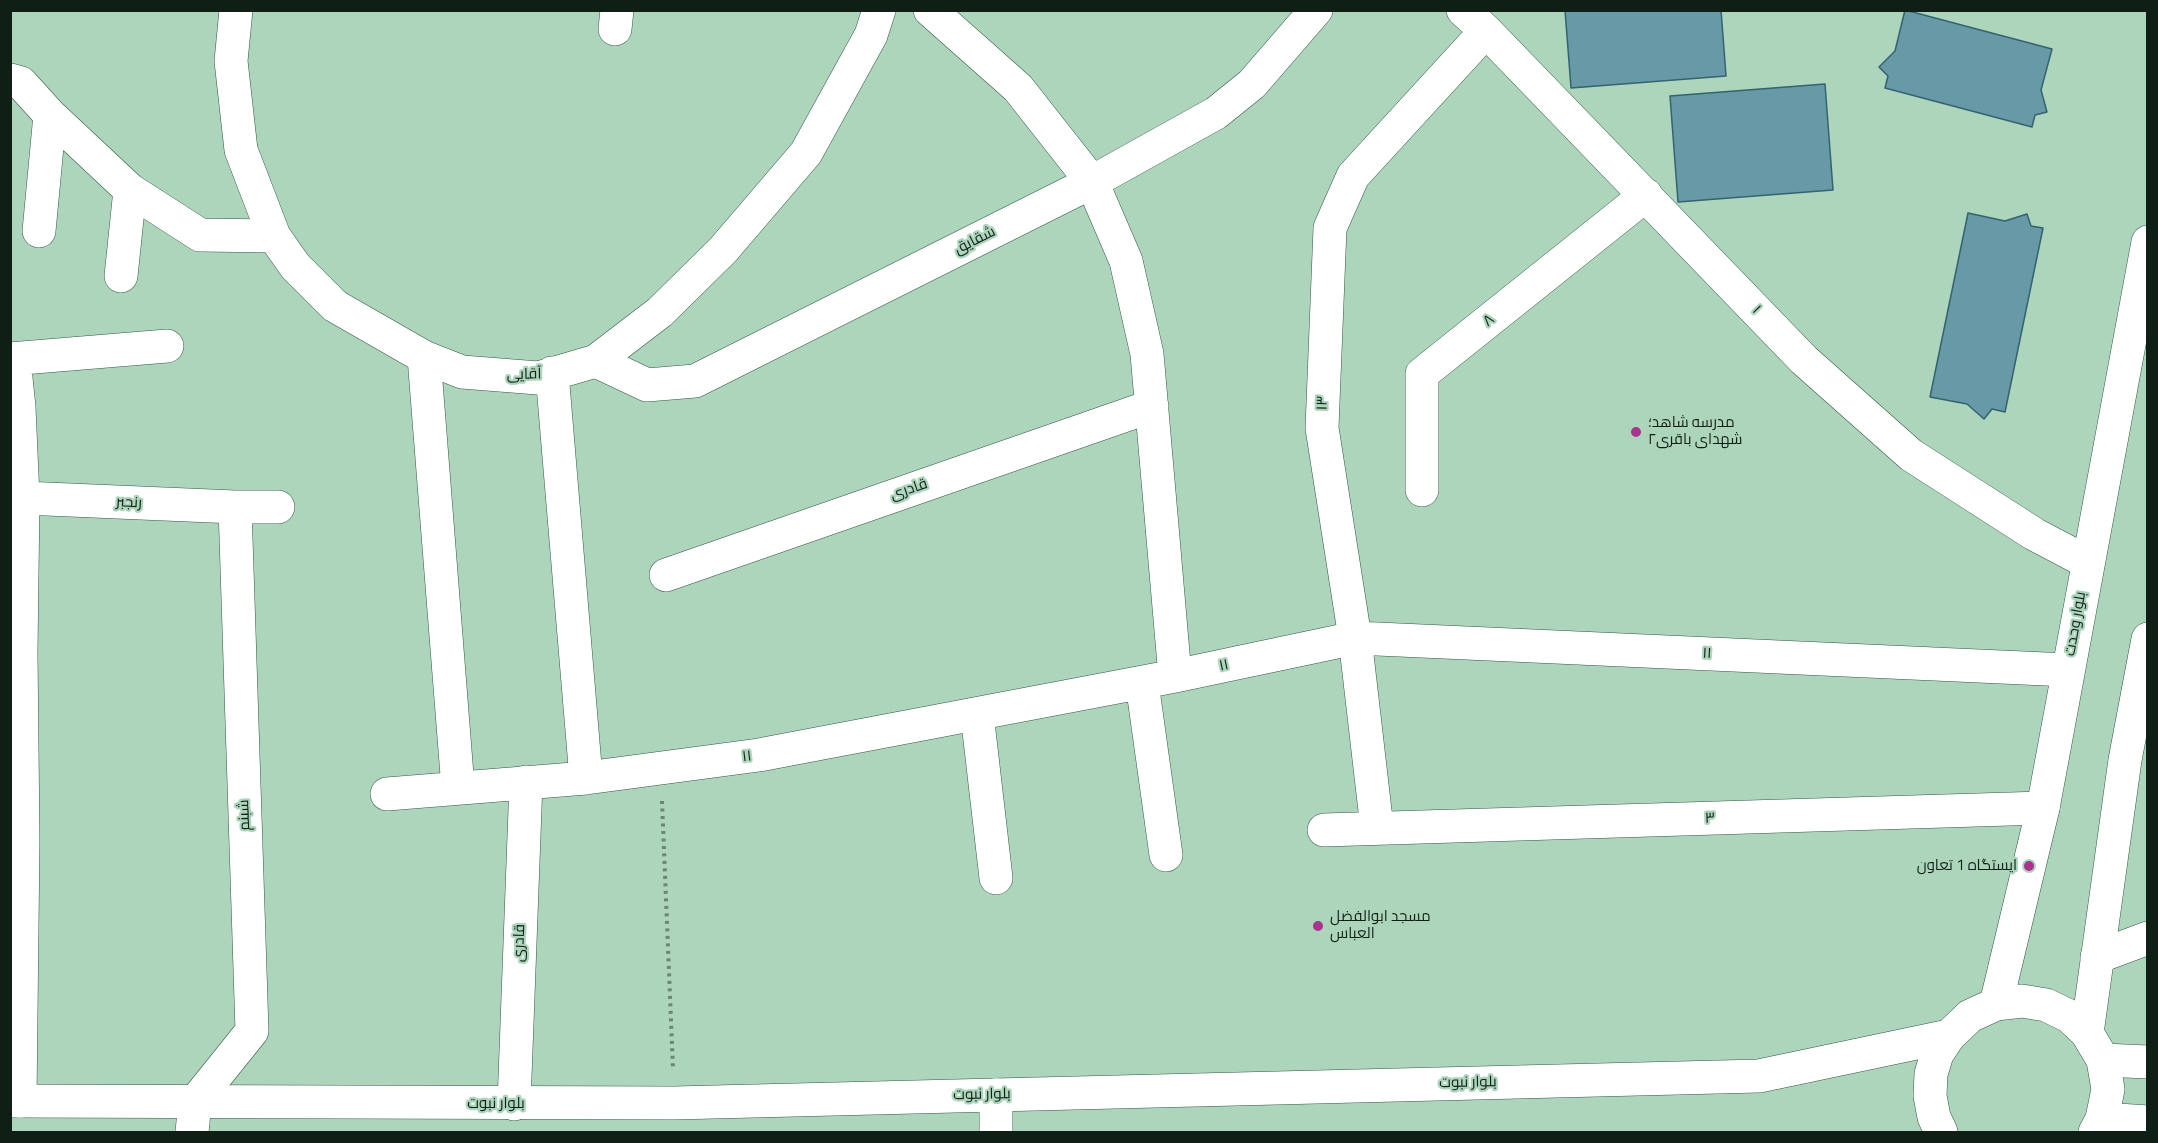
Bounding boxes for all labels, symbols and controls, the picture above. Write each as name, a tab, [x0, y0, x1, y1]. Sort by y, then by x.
street label: شقایق	[951, 223, 999, 259]
street label: ۱	[1748, 302, 1764, 318]
street label: ۸	[1480, 311, 1498, 331]
street label: آقایی	[506, 366, 542, 384]
street label: ۱۳	[1314, 395, 1332, 411]
place label: مدرسه شاهد؛ شهدای باقری۲	[1648, 414, 1742, 449]
marker: مدرسه شاهد؛ شهدای باقری۲	[1629, 425, 1643, 439]
street label: قادری	[888, 475, 930, 505]
street label: رنجبر	[116, 493, 142, 513]
street label: بلوار وحدت	[2061, 590, 2091, 658]
street label: ۱۱	[1702, 645, 1712, 663]
street label: ۱۱	[1218, 656, 1230, 676]
street label: ۱۱	[741, 748, 753, 766]
street label: شبنم	[235, 799, 255, 831]
street label: ۳	[1705, 810, 1715, 828]
place label: ایستگاه 1 تعاون	[1917, 857, 2017, 875]
marker: ایستگاه 1 تعاون	[2022, 859, 2036, 873]
place label: مسجد ابوالفضل العباس	[1330, 908, 1431, 943]
marker: مسجد ابوالفضل العباس	[1311, 919, 1325, 933]
street label: قادری	[510, 924, 530, 962]
street label: بلوار نبوت	[1439, 1073, 1497, 1093]
street label: بلوار نبوت	[953, 1085, 1011, 1105]
street label: بلوار نبوت	[467, 1095, 525, 1113]

